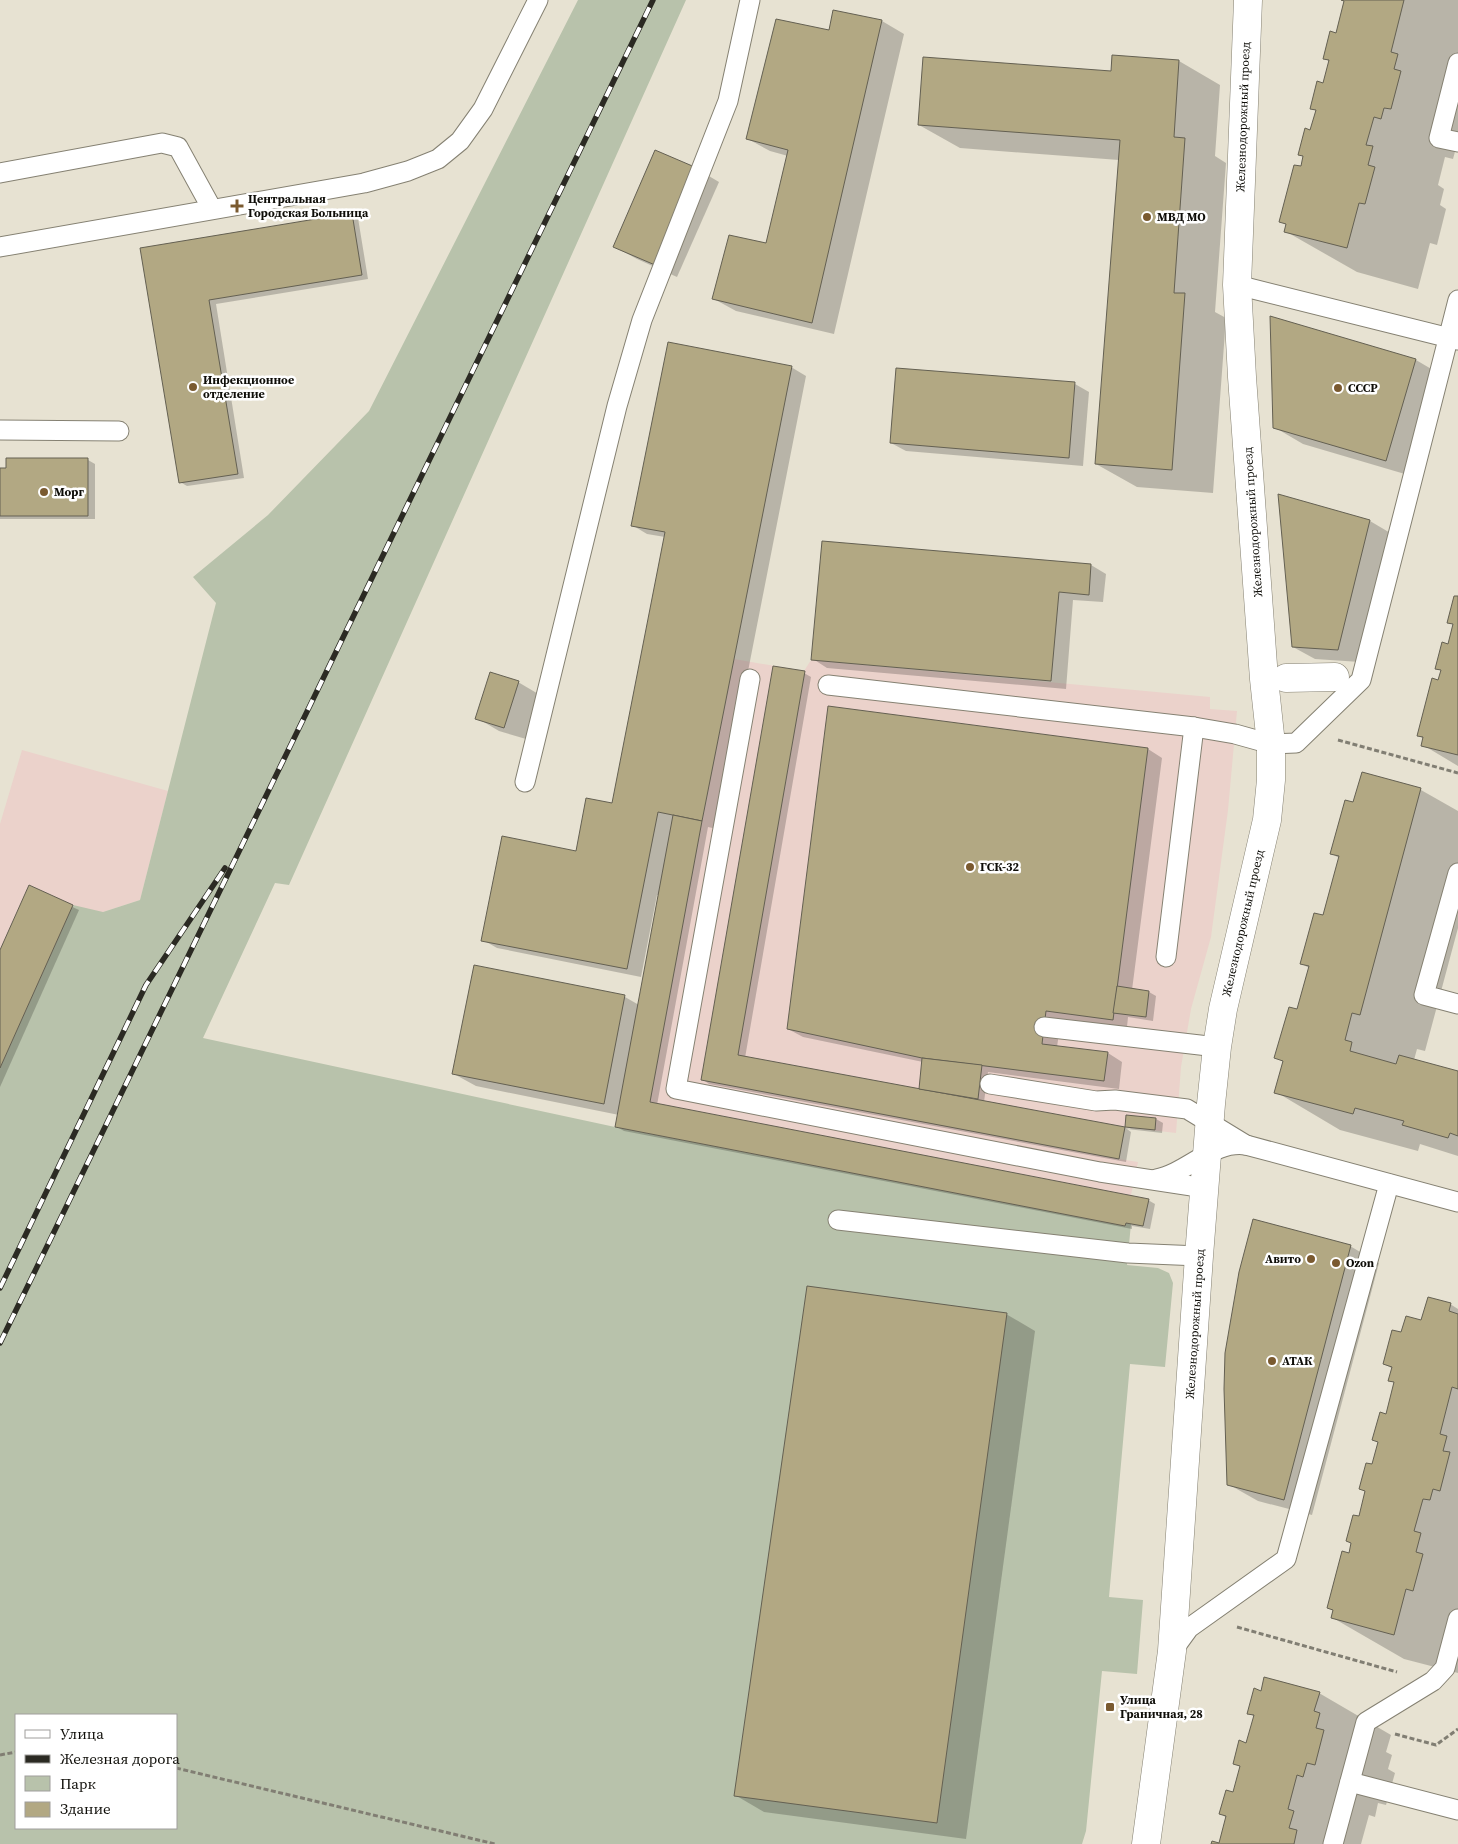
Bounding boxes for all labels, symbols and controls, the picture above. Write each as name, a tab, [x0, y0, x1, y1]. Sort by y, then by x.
street label: Железнодорожный проезд	[1232, 41, 1254, 192]
place label: Центральная Городская Больница	[248, 191, 369, 221]
marker: Центральная Городская Больница	[230, 199, 244, 213]
place label: МВД МО	[1157, 209, 1206, 225]
marker: МВД МО	[1141, 211, 1153, 223]
place label: Инфекционное отделение	[203, 372, 294, 402]
place label: СССР	[1348, 380, 1378, 396]
marker: Инфекционное отделение	[187, 381, 199, 393]
marker: СССР	[1332, 382, 1344, 394]
street label: Железнодорожный проезд	[1240, 446, 1266, 598]
place label: Морг	[54, 484, 84, 500]
marker: Морг	[38, 486, 50, 498]
street label: Железнодорожный проезд	[1218, 848, 1268, 998]
place label: ГСК-32	[980, 859, 1020, 875]
marker: ГСК-32	[964, 861, 976, 873]
street label: Железнодорожный проезд	[1182, 1248, 1208, 1400]
place label: Авито	[1265, 1251, 1301, 1267]
marker: Авито	[1305, 1253, 1317, 1265]
place label: Ozon	[1346, 1255, 1375, 1271]
marker: Ozon	[1330, 1257, 1342, 1269]
place label: АТАК	[1282, 1353, 1313, 1369]
marker: АТАК	[1266, 1355, 1278, 1367]
place label: Улица Граничная, 28	[1120, 1692, 1203, 1722]
marker: Улица Граничная, 28	[1104, 1701, 1116, 1713]
legend	[15, 1714, 178, 1829]
text: Улица	[60, 1723, 104, 1744]
text: Железная дорога	[60, 1748, 180, 1769]
text: Парк	[60, 1773, 96, 1794]
text: Здание	[60, 1798, 111, 1819]

